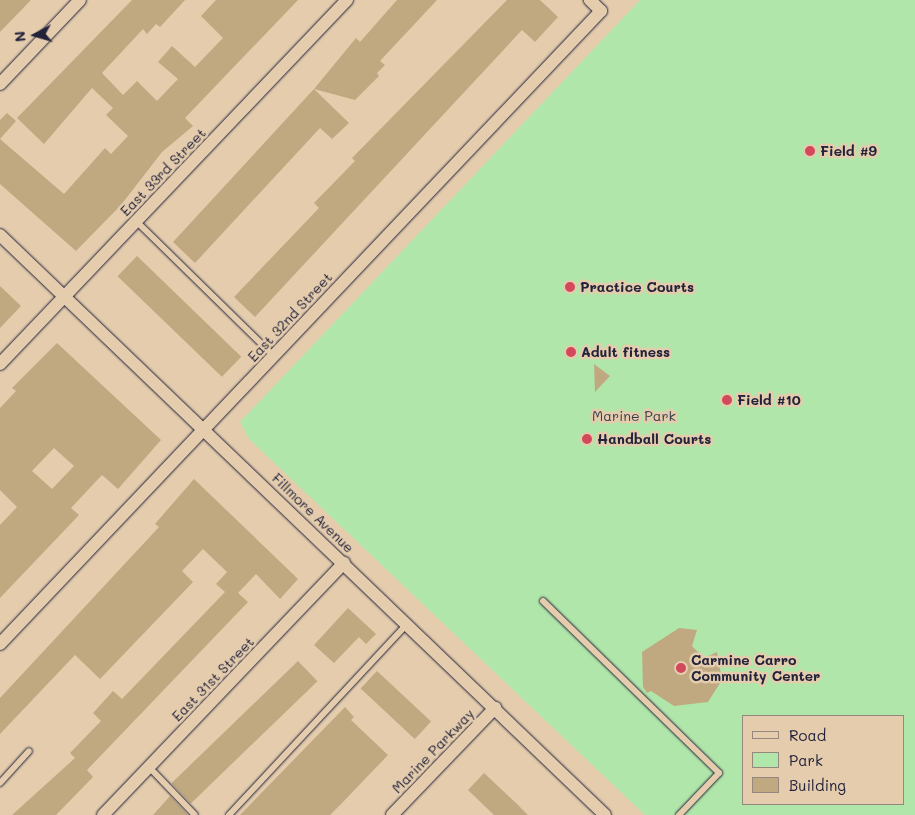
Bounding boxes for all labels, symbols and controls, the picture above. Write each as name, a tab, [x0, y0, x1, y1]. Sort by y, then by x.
north arrow	[10, 10, 60, 60]
text: N	[10, 30, 30, 43]
street label: East 33rd Street	[117, 125, 209, 219]
place label: Field #9	[820, 143, 877, 159]
marker: Field #9	[804, 145, 816, 157]
street label: East 32nd Street	[244, 269, 336, 365]
place label: Practice Courts	[580, 279, 694, 295]
marker: Practice Courts	[564, 281, 576, 293]
place label: Adult fitness	[581, 344, 670, 360]
marker: Adult fitness	[565, 346, 577, 358]
place label: Field #10	[737, 392, 801, 408]
marker: Field #10	[721, 394, 733, 406]
park label: Marine Park	[592, 408, 676, 424]
place label: Handball Courts	[597, 431, 711, 447]
marker: Handball Courts	[581, 433, 593, 445]
street label: Fillmore Avenue	[269, 470, 357, 556]
street label: East 31st Street	[169, 633, 257, 725]
place label: Carmine Carro Community Center	[691, 652, 820, 684]
marker: Carmine Carro Community Center	[675, 662, 687, 674]
street label: Marine Parkway	[388, 705, 478, 797]
legend	[742, 715, 905, 805]
text: Road	[789, 725, 826, 745]
text: Park	[789, 750, 823, 770]
text: Building	[789, 775, 846, 795]

